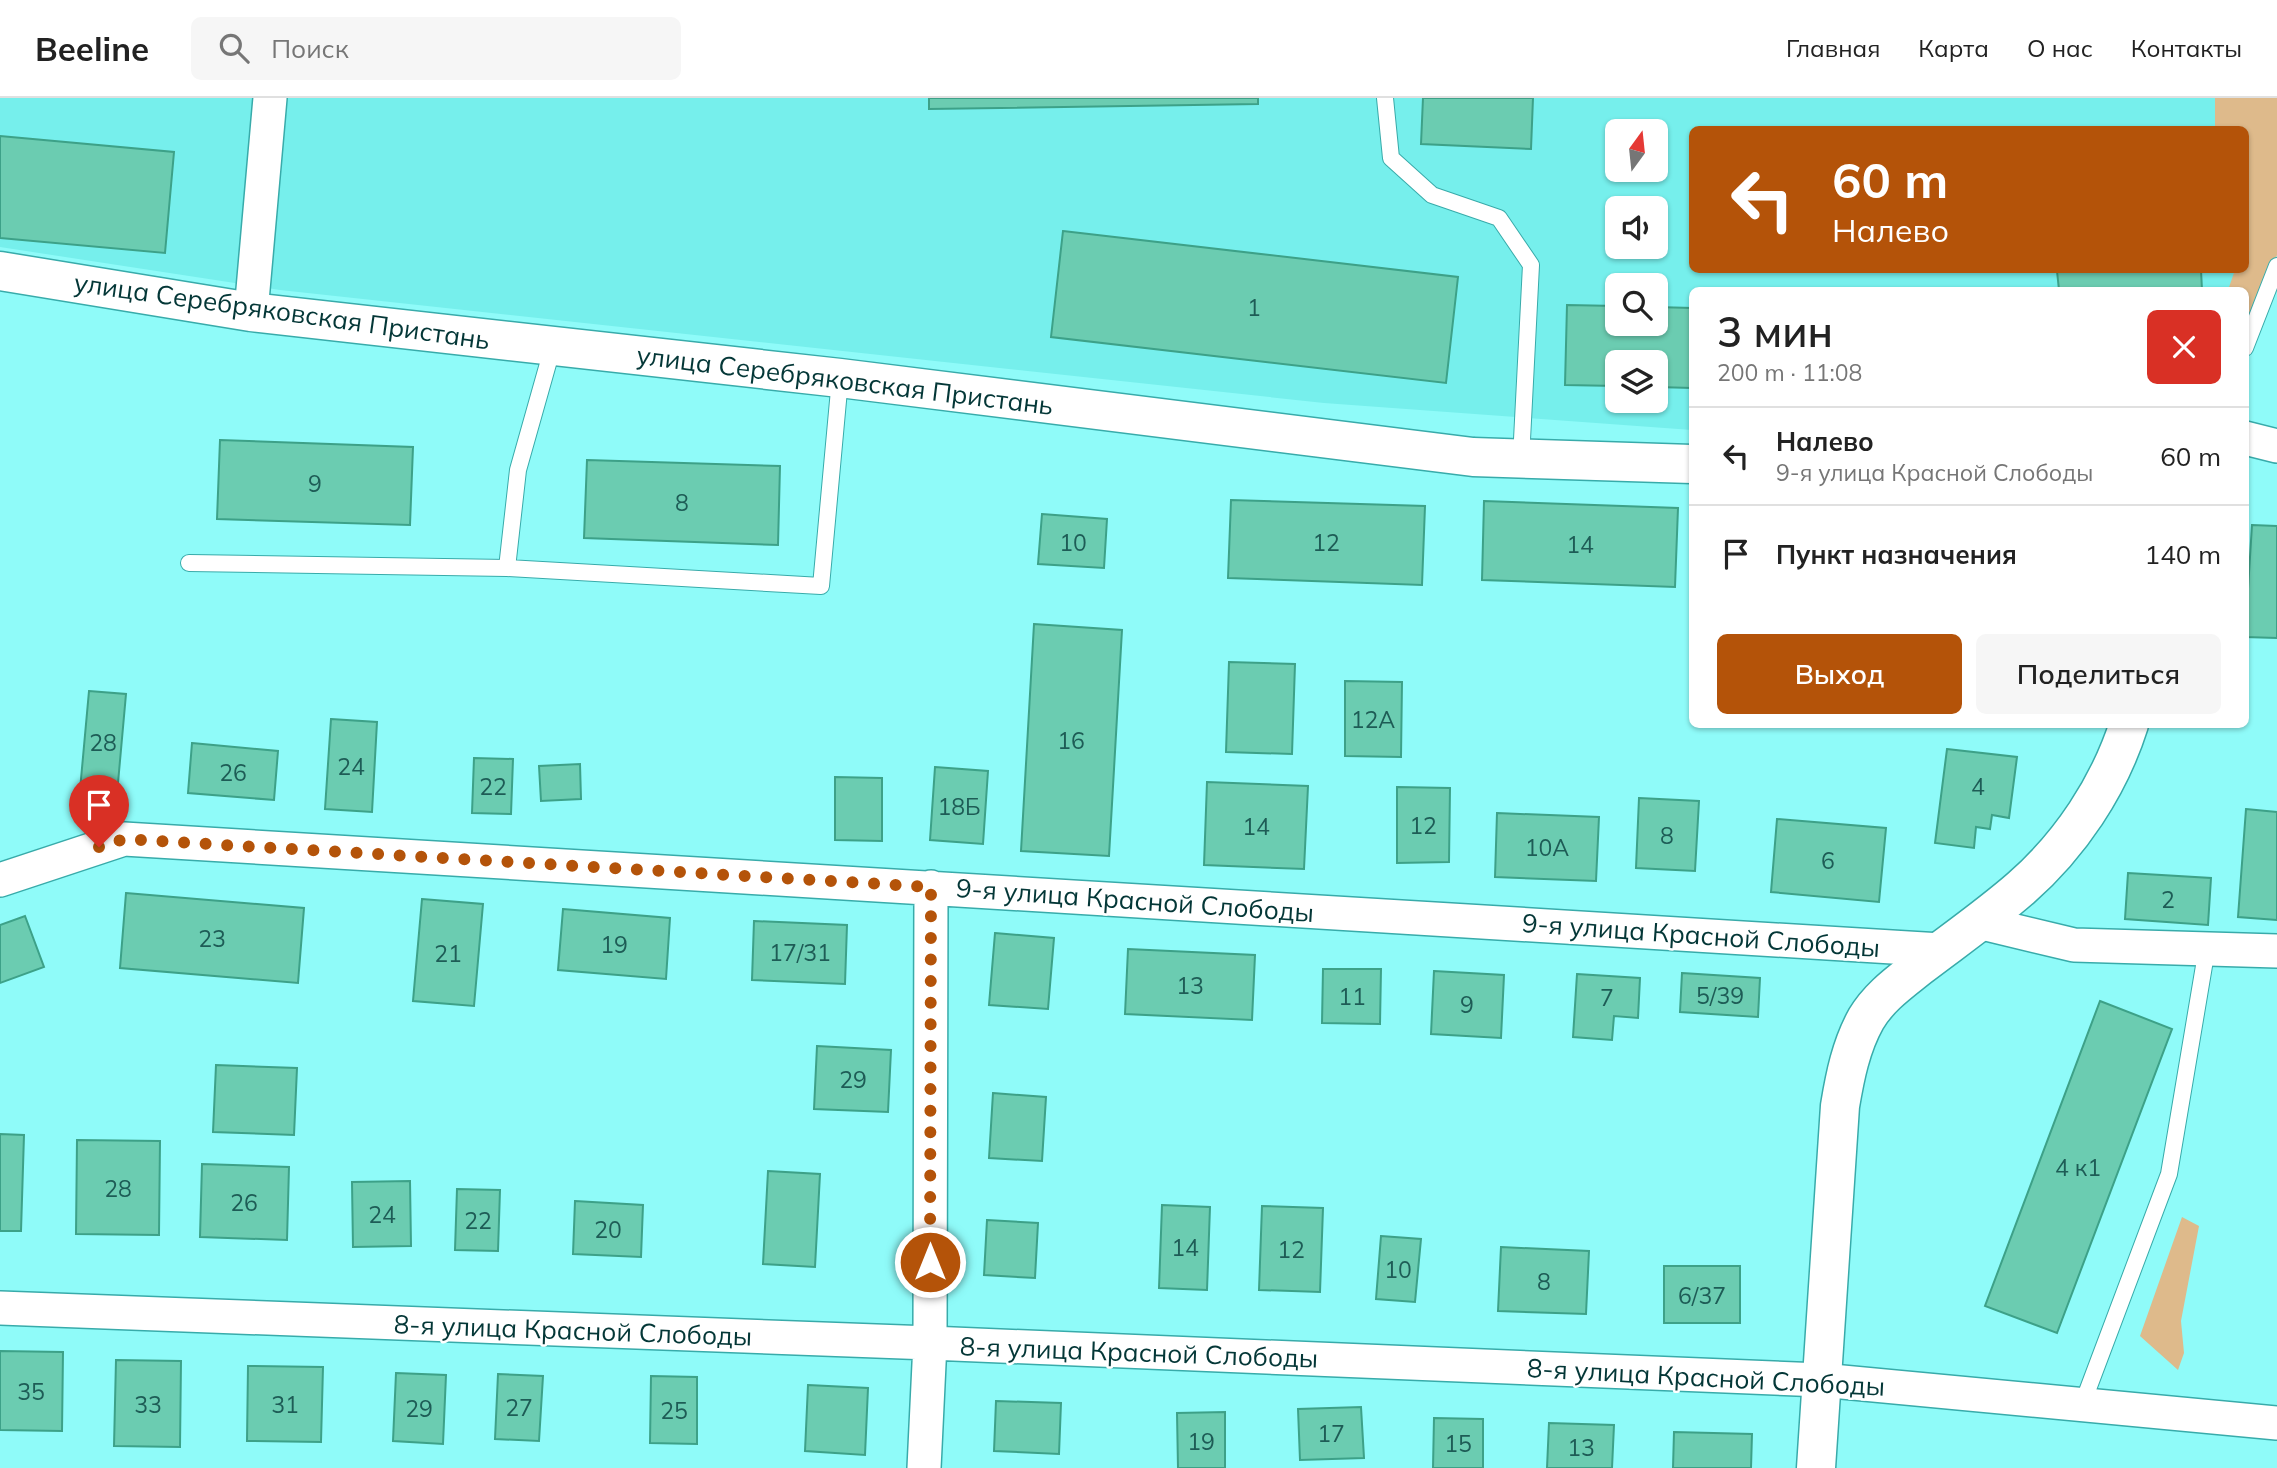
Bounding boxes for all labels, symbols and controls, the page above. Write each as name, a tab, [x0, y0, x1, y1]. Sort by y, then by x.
search box	[191, 17, 681, 80]
text: Beeline	[35, 28, 149, 69]
icon: search	[215, 29, 253, 67]
text: Поиск	[271, 32, 349, 65]
text: Главная	[1786, 33, 1880, 63]
text: Карта	[1918, 33, 1989, 63]
text: О нас	[2027, 33, 2093, 63]
text: Контакты	[2131, 33, 2242, 63]
north arrow	[1605, 119, 1668, 182]
map controls	[1605, 119, 1668, 413]
text: 60 m	[1832, 149, 1948, 210]
icon: left	[1717, 154, 1808, 245]
button: sound	[1605, 196, 1668, 259]
text: Налево	[1832, 210, 1949, 250]
street label: улица Серебряковская Пристань	[72, 265, 492, 357]
button: search	[1605, 273, 1668, 336]
house number: 1	[1247, 293, 1261, 322]
text: 3 мин	[1717, 305, 1833, 358]
button: close	[2147, 310, 2221, 384]
street label: улица Серебряковская Пристань	[635, 338, 1055, 422]
button: layers	[1605, 350, 1668, 413]
text: 200 m · 11:08	[1717, 358, 1862, 387]
text: Налево	[1776, 425, 1874, 458]
icon: left	[1717, 437, 1755, 475]
text: 60 m	[2160, 440, 2221, 473]
text: 9-я улица Красной Слободы	[1776, 458, 2093, 487]
house number: 9	[308, 469, 322, 498]
house number: 8	[675, 488, 689, 517]
house number: 10	[1059, 528, 1087, 557]
house number: 12	[1312, 528, 1340, 557]
house number: 14	[1566, 530, 1594, 559]
icon: arrive	[1717, 535, 1755, 573]
text: Пункт назначения	[1776, 538, 2017, 571]
text: 140 m	[2145, 538, 2221, 571]
button: Выход	[1717, 634, 1962, 714]
button: Поделиться	[1976, 634, 2221, 714]
house number: 12А	[1351, 705, 1395, 734]
house number: 16	[1057, 726, 1085, 755]
house number: 28	[89, 728, 117, 757]
house number: 24	[337, 752, 365, 781]
house number: 26	[219, 758, 247, 787]
house number: 22	[479, 772, 507, 801]
house number: 4	[1971, 772, 1985, 801]
pin	[69, 775, 129, 847]
icon: arrive	[80, 786, 118, 824]
house number: 18Б	[937, 792, 981, 821]
house number: 12	[1409, 811, 1437, 840]
house number: 14	[1242, 812, 1270, 841]
house number: 8	[1660, 821, 1674, 850]
house number: 10А	[1525, 833, 1569, 862]
house number: 6	[1821, 846, 1835, 875]
street label: 9-я улица Красной Слободы	[955, 871, 1315, 929]
house number: 2	[2161, 885, 2175, 914]
street label: 9-я улица Красной Слободы	[1521, 906, 1881, 964]
house number: 23	[198, 924, 226, 953]
house number: 19	[600, 930, 628, 959]
house number: 17/31	[769, 938, 831, 967]
house number: 21	[434, 939, 462, 968]
house number: 13	[1176, 971, 1204, 1000]
house number: 5/39	[1696, 981, 1744, 1010]
house number: 11	[1338, 982, 1366, 1011]
house number: 7	[1600, 983, 1614, 1012]
house number: 9	[1460, 990, 1474, 1019]
house number: 29	[839, 1065, 867, 1094]
house number: 4 к1	[2055, 1153, 2101, 1182]
house number: 28	[104, 1174, 132, 1203]
house number: 26	[230, 1188, 258, 1217]
house number: 24	[368, 1200, 396, 1229]
house number: 22	[464, 1206, 492, 1235]
house number: 20	[594, 1215, 622, 1244]
position arrow	[893, 1225, 967, 1299]
house number: 14	[1171, 1233, 1199, 1262]
house number: 12	[1277, 1235, 1305, 1264]
house number: 10	[1384, 1255, 1412, 1284]
house number: 8	[1537, 1267, 1551, 1296]
house number: 6/37	[1678, 1281, 1726, 1310]
street label: 8-я улица Красной Слободы	[393, 1307, 753, 1353]
street label: 8-я улица Красной Слободы	[959, 1329, 1319, 1375]
street label: 8-я улица Красной Слободы	[1526, 1351, 1886, 1403]
house number: 35	[17, 1377, 45, 1406]
house number: 33	[134, 1390, 162, 1419]
house number: 31	[271, 1390, 299, 1419]
house number: 27	[505, 1393, 533, 1422]
house number: 29	[405, 1394, 433, 1423]
house number: 25	[660, 1396, 688, 1425]
house number: 17	[1317, 1419, 1345, 1448]
house number: 19	[1187, 1427, 1215, 1456]
house number: 15	[1444, 1429, 1472, 1458]
house number: 13	[1567, 1433, 1595, 1462]

